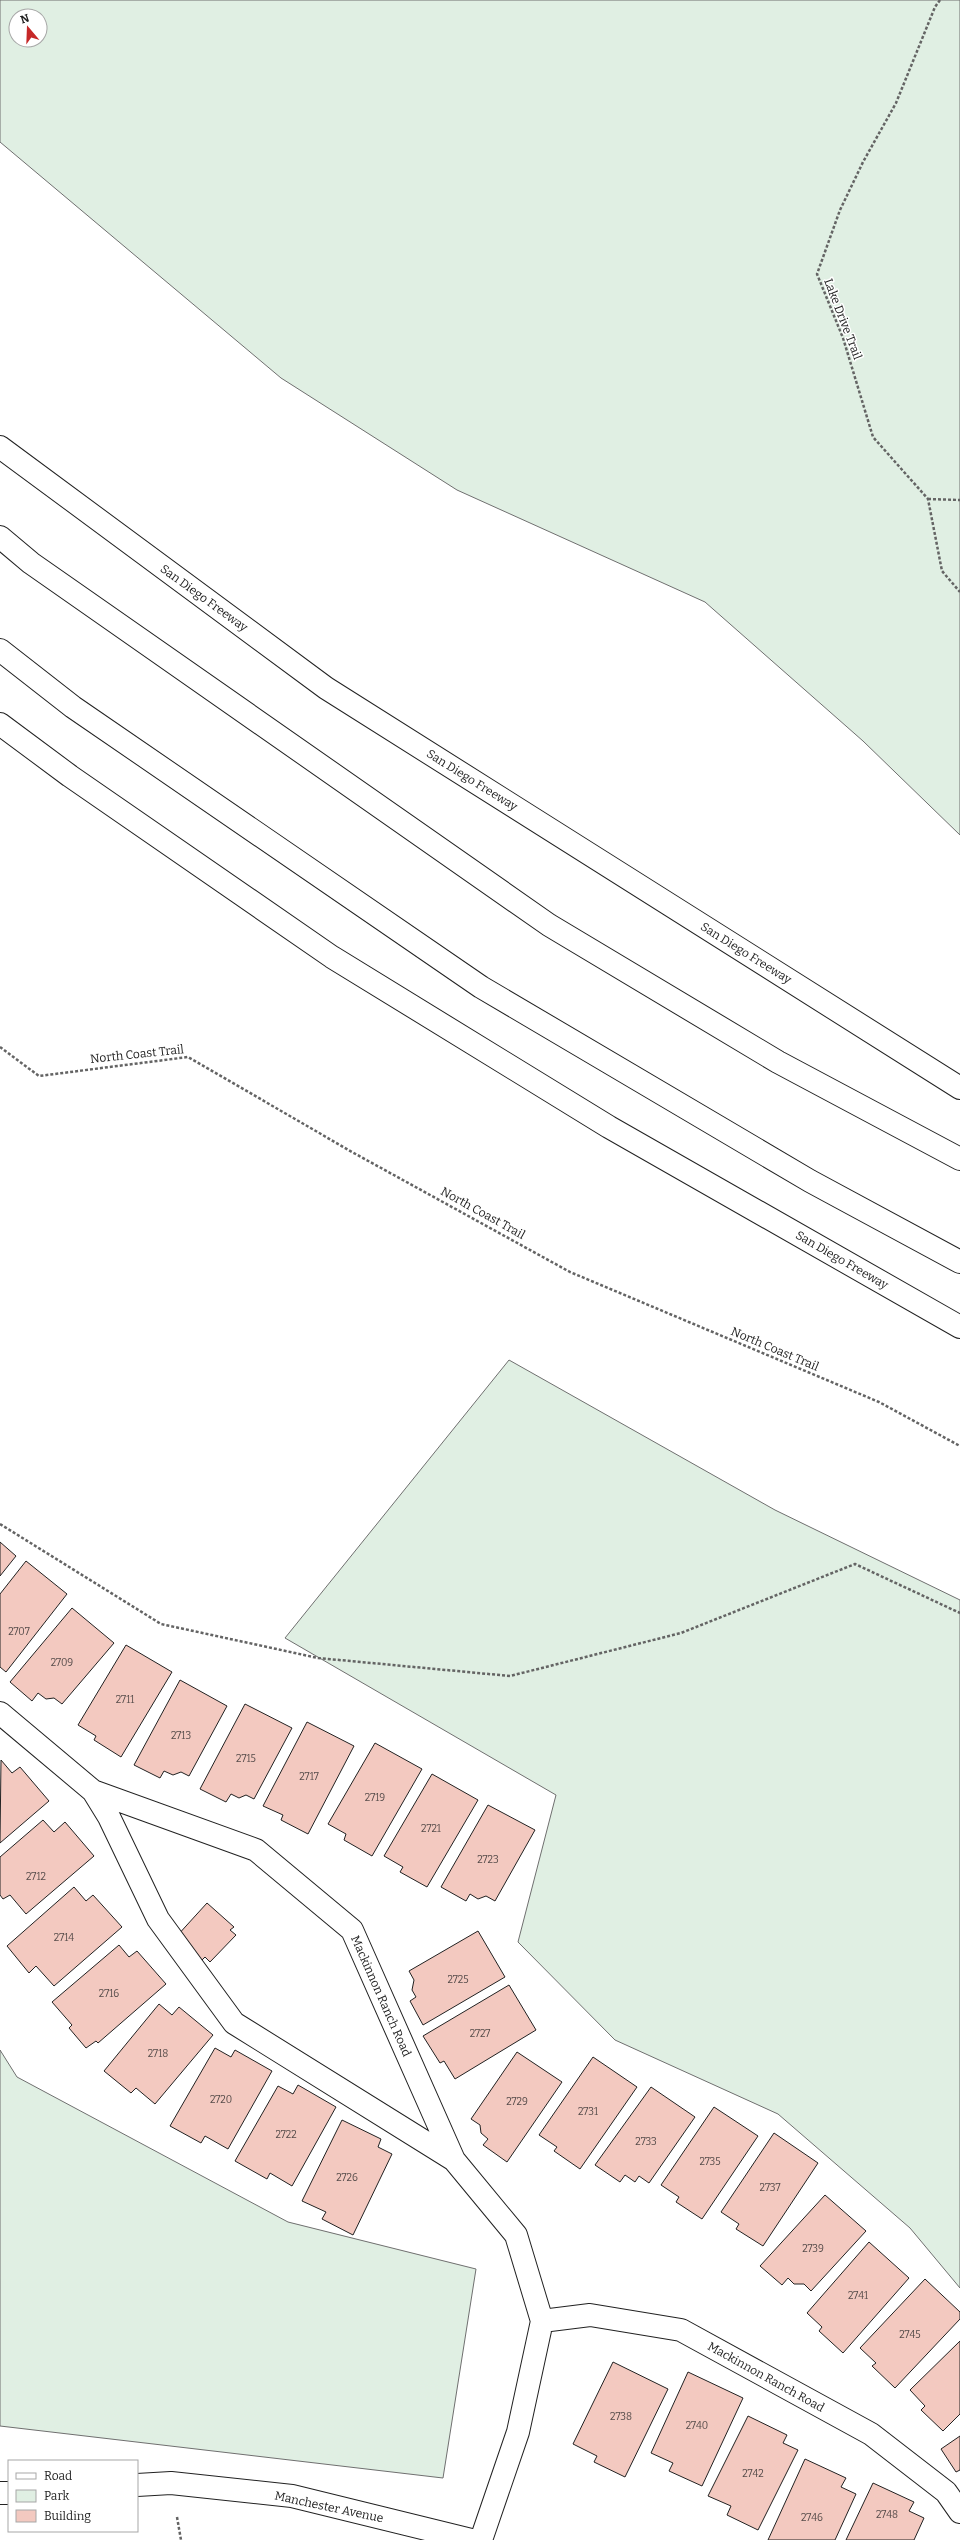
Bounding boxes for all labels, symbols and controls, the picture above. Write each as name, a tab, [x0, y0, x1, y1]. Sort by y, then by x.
north arrow	[8, 8, 48, 48]
text: N	[19, 11, 32, 27]
street label: Lake Drive Trail	[821, 277, 865, 362]
street label: San Diego Freeway	[158, 562, 251, 635]
street label: San Diego Freeway	[424, 746, 520, 814]
street label: San Diego Freeway	[698, 919, 794, 987]
street label: North Coast Trail	[89, 1042, 185, 1066]
street label: North Coast Trail	[438, 1184, 528, 1242]
street label: San Diego Freeway	[793, 1228, 891, 1292]
street label: North Coast Trail	[729, 1324, 822, 1374]
house number: 2707	[8, 1626, 30, 1638]
house number: 2709	[51, 1657, 73, 1669]
house number: 2711	[116, 1694, 134, 1706]
house number: 2713	[171, 1730, 191, 1742]
house number: 2715	[236, 1753, 256, 1765]
house number: 2717	[299, 1771, 319, 1783]
house number: 2719	[365, 1792, 385, 1804]
house number: 2721	[421, 1823, 441, 1835]
house number: 2723	[477, 1854, 499, 1866]
house number: 2712	[26, 1871, 46, 1883]
house number: 2714	[54, 1932, 74, 1944]
street label: Mackinnon Ranch Road	[348, 1933, 414, 2059]
house number: 2725	[447, 1974, 469, 1986]
house number: 2716	[99, 1988, 119, 2000]
house number: 2727	[470, 2028, 490, 2040]
house number: 2718	[148, 2048, 168, 2060]
house number: 2720	[210, 2094, 232, 2106]
house number: 2729	[506, 2096, 528, 2108]
house number: 2731	[578, 2106, 598, 2118]
house number: 2722	[275, 2129, 297, 2141]
house number: 2733	[635, 2136, 657, 2148]
house number: 2735	[699, 2156, 721, 2168]
house number: 2726	[336, 2172, 358, 2184]
house number: 2737	[760, 2182, 780, 2194]
house number: 2739	[802, 2243, 824, 2255]
house number: 2741	[848, 2290, 868, 2302]
house number: 2745	[899, 2329, 921, 2341]
street label: Mackinnon Ranch Road	[705, 2339, 827, 2415]
house number: 2738	[610, 2411, 632, 2423]
house number: 2740	[686, 2420, 708, 2432]
legend	[8, 2460, 138, 2532]
house number: 2742	[742, 2468, 764, 2480]
text: Road	[44, 2469, 72, 2483]
text: Park	[44, 2489, 70, 2503]
street label: Manchester Avenue	[273, 2489, 385, 2525]
text: Building	[44, 2509, 91, 2523]
house number: 2748	[876, 2509, 898, 2521]
house number: 2746	[801, 2512, 823, 2524]

